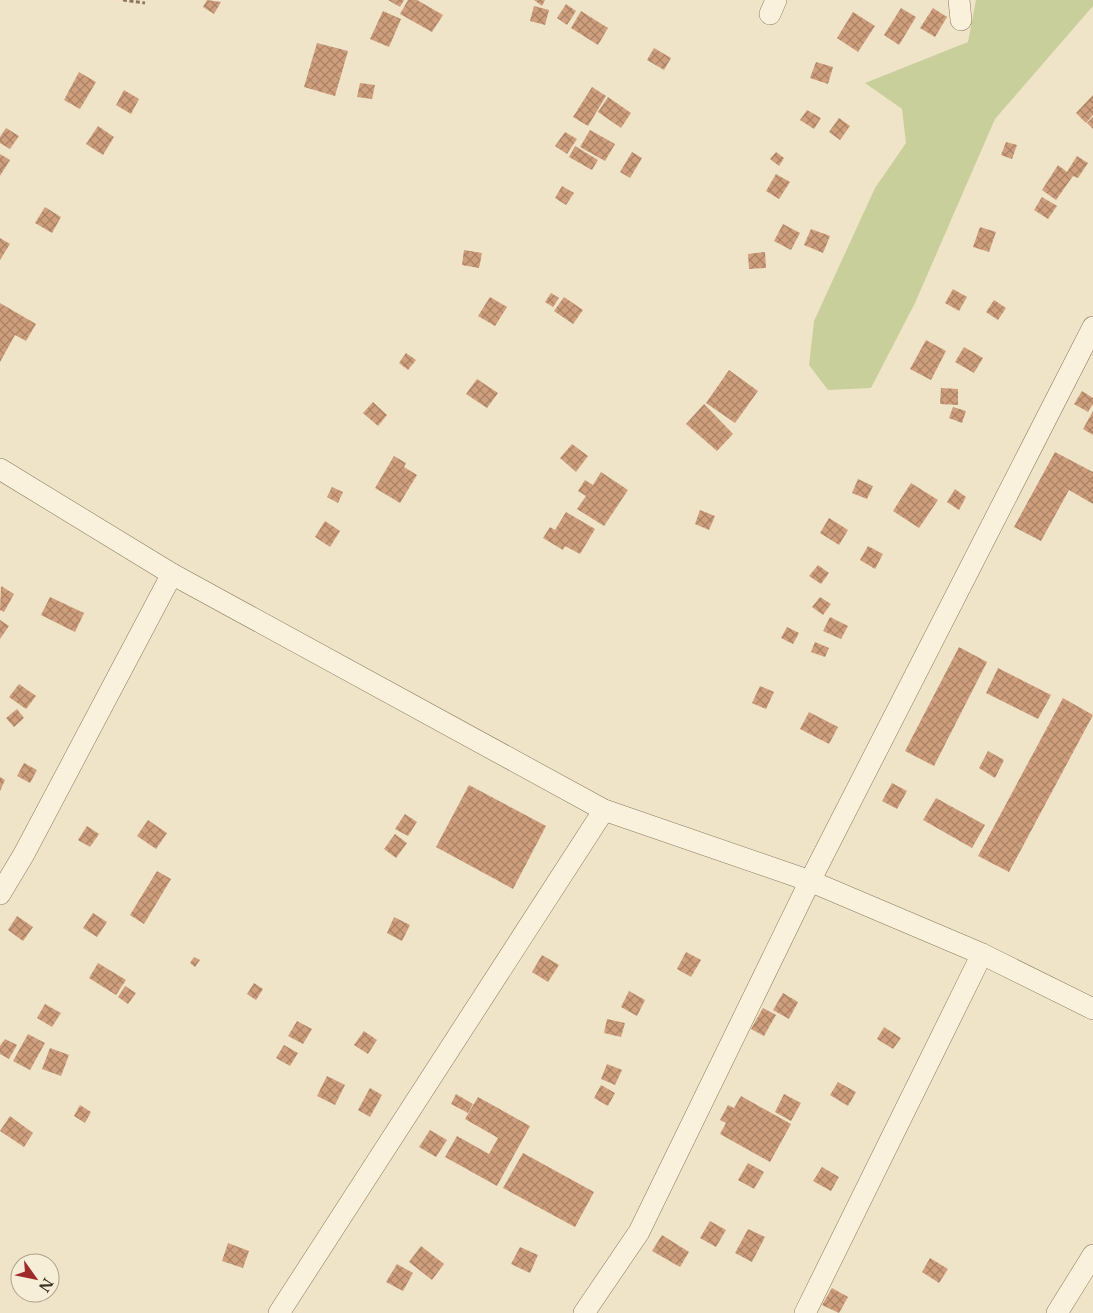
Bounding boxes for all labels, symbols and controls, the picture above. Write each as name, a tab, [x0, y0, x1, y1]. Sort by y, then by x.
north arrow	[10, 1253, 60, 1303]
text: N	[35, 1275, 57, 1296]

